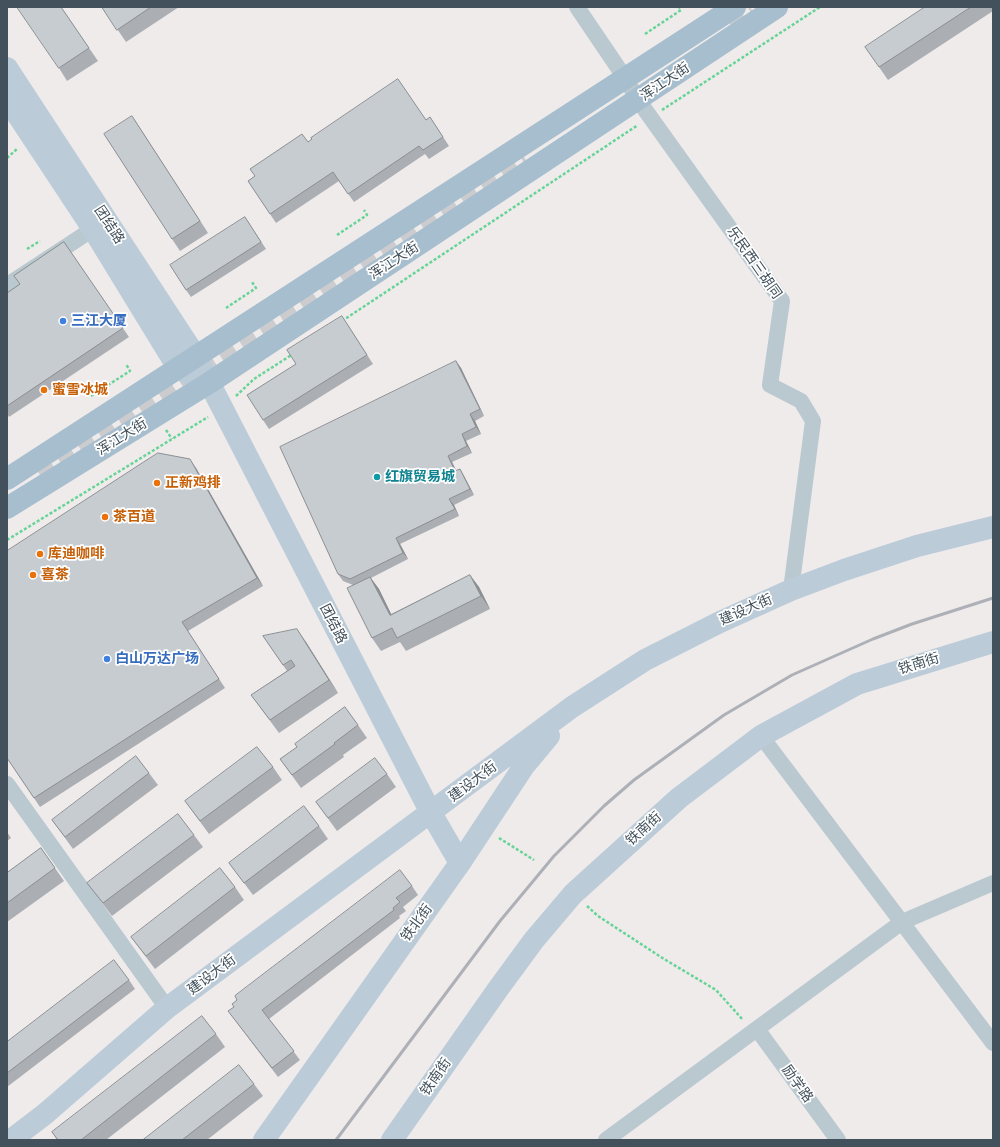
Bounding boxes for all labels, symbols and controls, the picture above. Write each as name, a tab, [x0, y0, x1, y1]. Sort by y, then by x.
street label: 浑江大街	[637, 59, 693, 105]
street label: 团结路	[91, 203, 127, 247]
street label: 乐民西三胡同	[723, 224, 785, 302]
street label: 浑江大街	[366, 239, 422, 283]
place label: 三江大厦	[71, 313, 127, 329]
marker: 三江大厦	[58, 316, 68, 326]
place label: 蜜雪冰城	[52, 382, 108, 398]
marker: 蜜雪冰城	[39, 385, 49, 395]
street label: 浑江大街	[94, 415, 150, 459]
place label: 红旗贸易城	[385, 469, 455, 485]
marker: 红旗贸易城	[372, 472, 382, 482]
place label: 正新鸡排	[165, 475, 221, 491]
marker: 正新鸡排	[152, 478, 162, 488]
place label: 茶百道	[113, 509, 155, 525]
marker: 茶百道	[100, 512, 110, 522]
place label: 库迪咖啡	[48, 546, 104, 562]
marker: 库迪咖啡	[35, 549, 45, 559]
place label: 喜茶	[41, 567, 69, 583]
marker: 喜茶	[28, 570, 38, 580]
street label: 建设大街	[717, 591, 775, 629]
street label: 团结路	[316, 601, 350, 647]
street label: 铁南街	[896, 650, 942, 678]
place label: 白山万达广场	[115, 651, 199, 667]
marker: 白山万达广场	[102, 654, 112, 664]
street label: 建设大街	[446, 758, 500, 806]
street label: 铁南街	[623, 809, 665, 849]
street label: 铁北街	[398, 901, 436, 945]
street label: 建设大街	[185, 951, 239, 999]
street label: 铁南街	[417, 1055, 455, 1099]
street label: 励学路	[778, 1062, 816, 1106]

